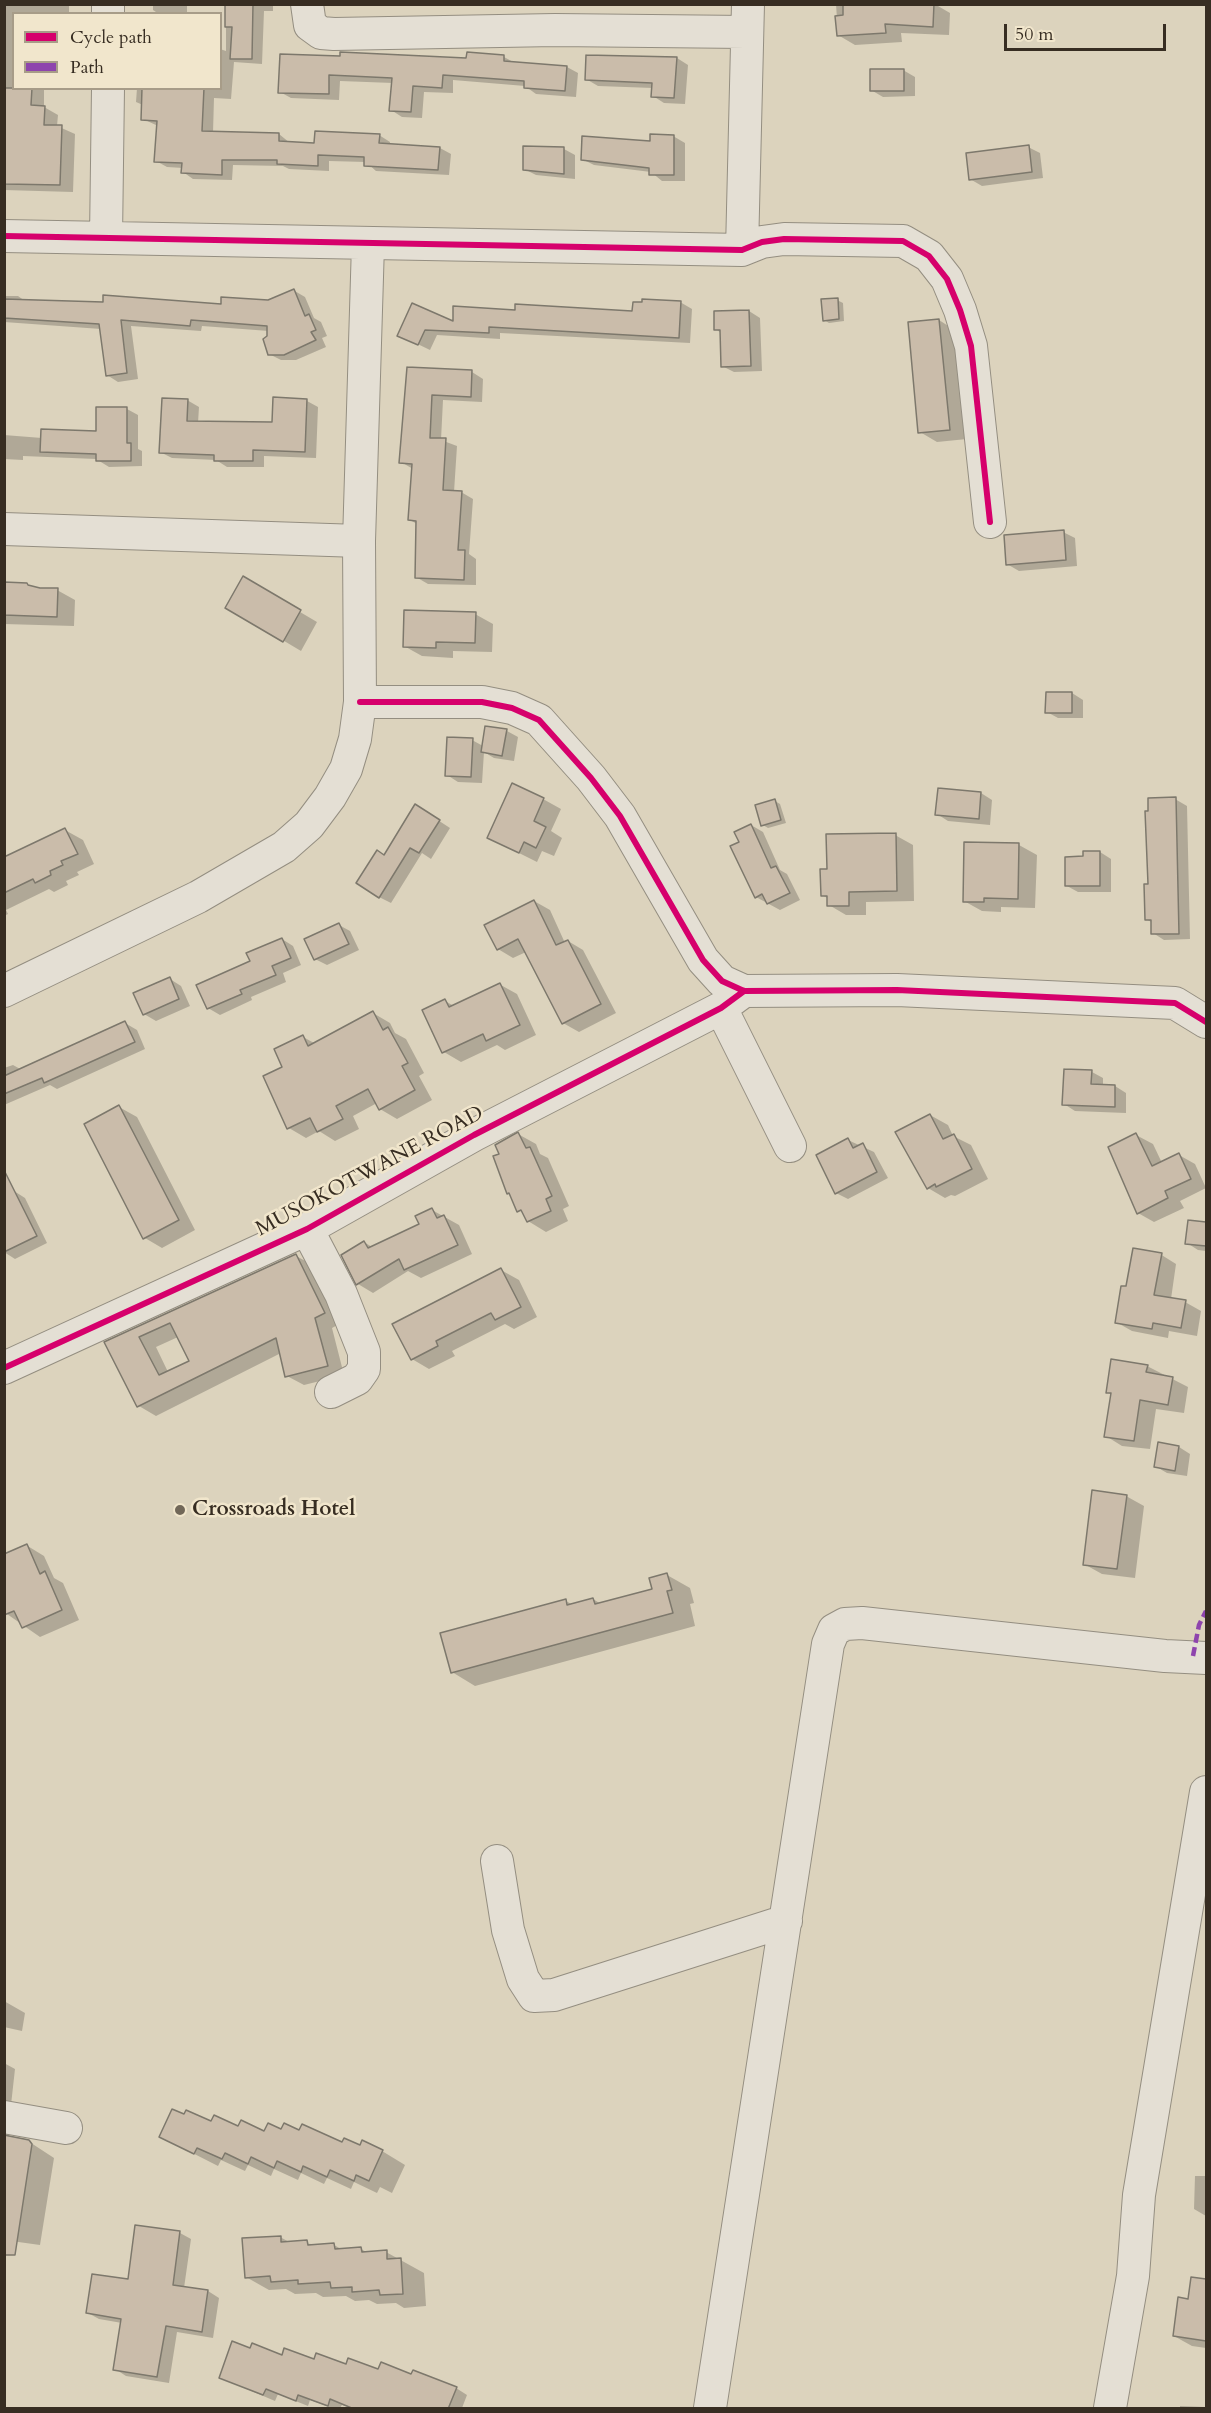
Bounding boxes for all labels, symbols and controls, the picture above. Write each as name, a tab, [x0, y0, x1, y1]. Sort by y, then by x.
legend	[12, 12, 222, 90]
scale bar	[1007, 12, 1169, 50]
text: 50 m	[1015, 22, 1054, 47]
text: Cycle path	[70, 25, 152, 50]
text: Path	[70, 55, 104, 80]
street label: MUSOKOTWANE ROAD	[252, 1101, 488, 1243]
place label: Crossroads Hotel	[192, 1497, 355, 1523]
marker: Crossroads Hotel	[173, 1503, 187, 1517]

